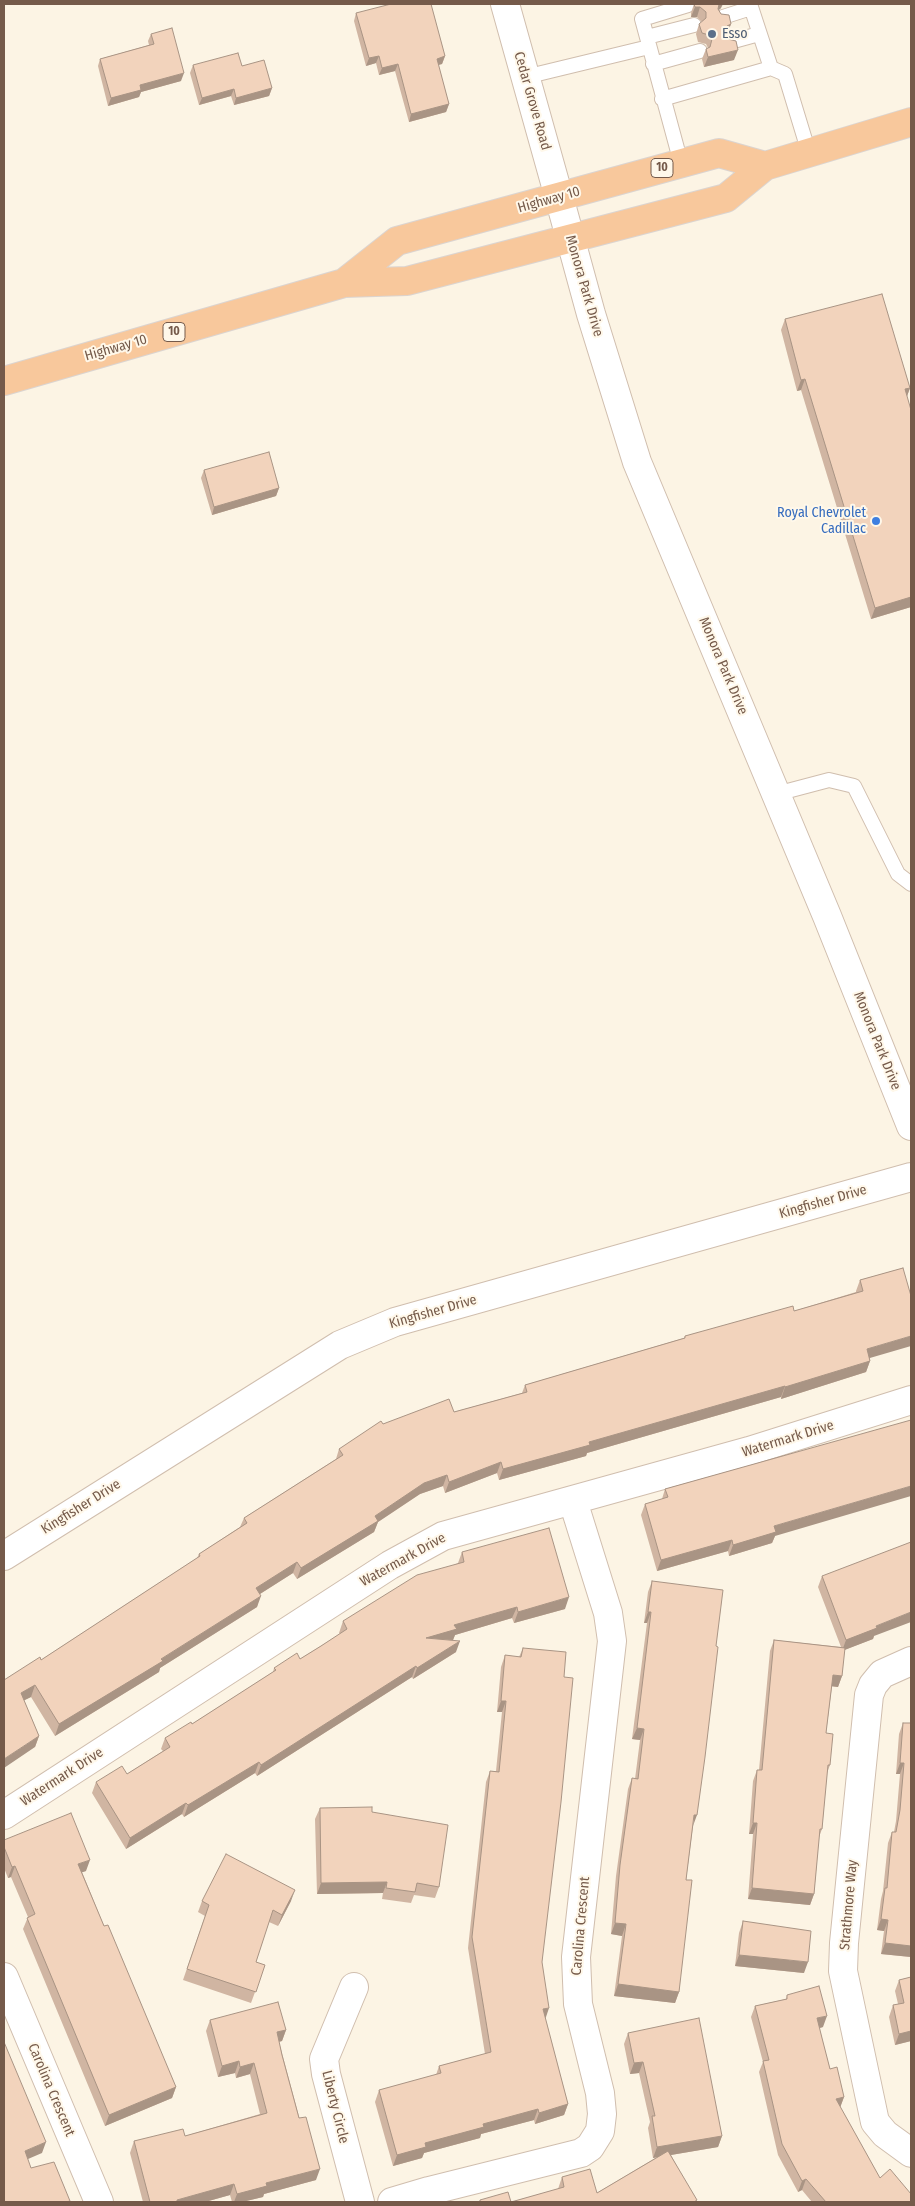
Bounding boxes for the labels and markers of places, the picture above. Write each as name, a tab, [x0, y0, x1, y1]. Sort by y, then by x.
place label: Esso	[722, 26, 748, 42]
marker: Esso	[706, 28, 718, 40]
place label: Royal Chevrolet Cadillac	[777, 505, 866, 538]
marker: Royal Chevrolet Cadillac	[870, 515, 882, 527]

